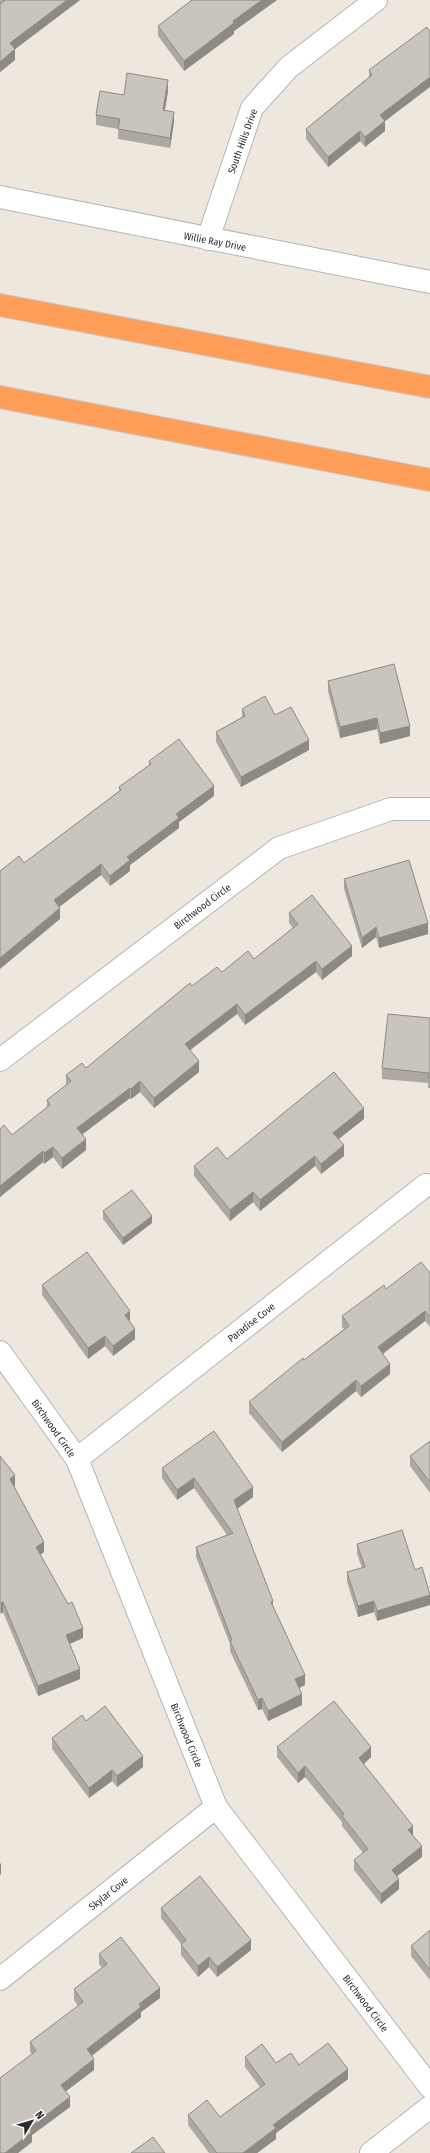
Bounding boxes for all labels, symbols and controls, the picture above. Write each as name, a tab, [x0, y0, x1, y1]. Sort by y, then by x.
street label: South Hills Drive	[226, 107, 260, 175]
street label: Willie Ray Drive	[183, 230, 247, 254]
street label: Birchwood Circle	[172, 881, 233, 932]
street label: Paradise Cove	[226, 1301, 278, 1345]
street label: Birchwood Circle	[29, 1397, 78, 1460]
street label: Birchwood Circle	[168, 1702, 204, 1769]
street label: Skylar Cove	[87, 1874, 131, 1913]
street label: Birchwood Circle	[340, 1973, 391, 2034]
north arrow	[12, 2101, 52, 2141]
text: N	[32, 2109, 47, 2122]

